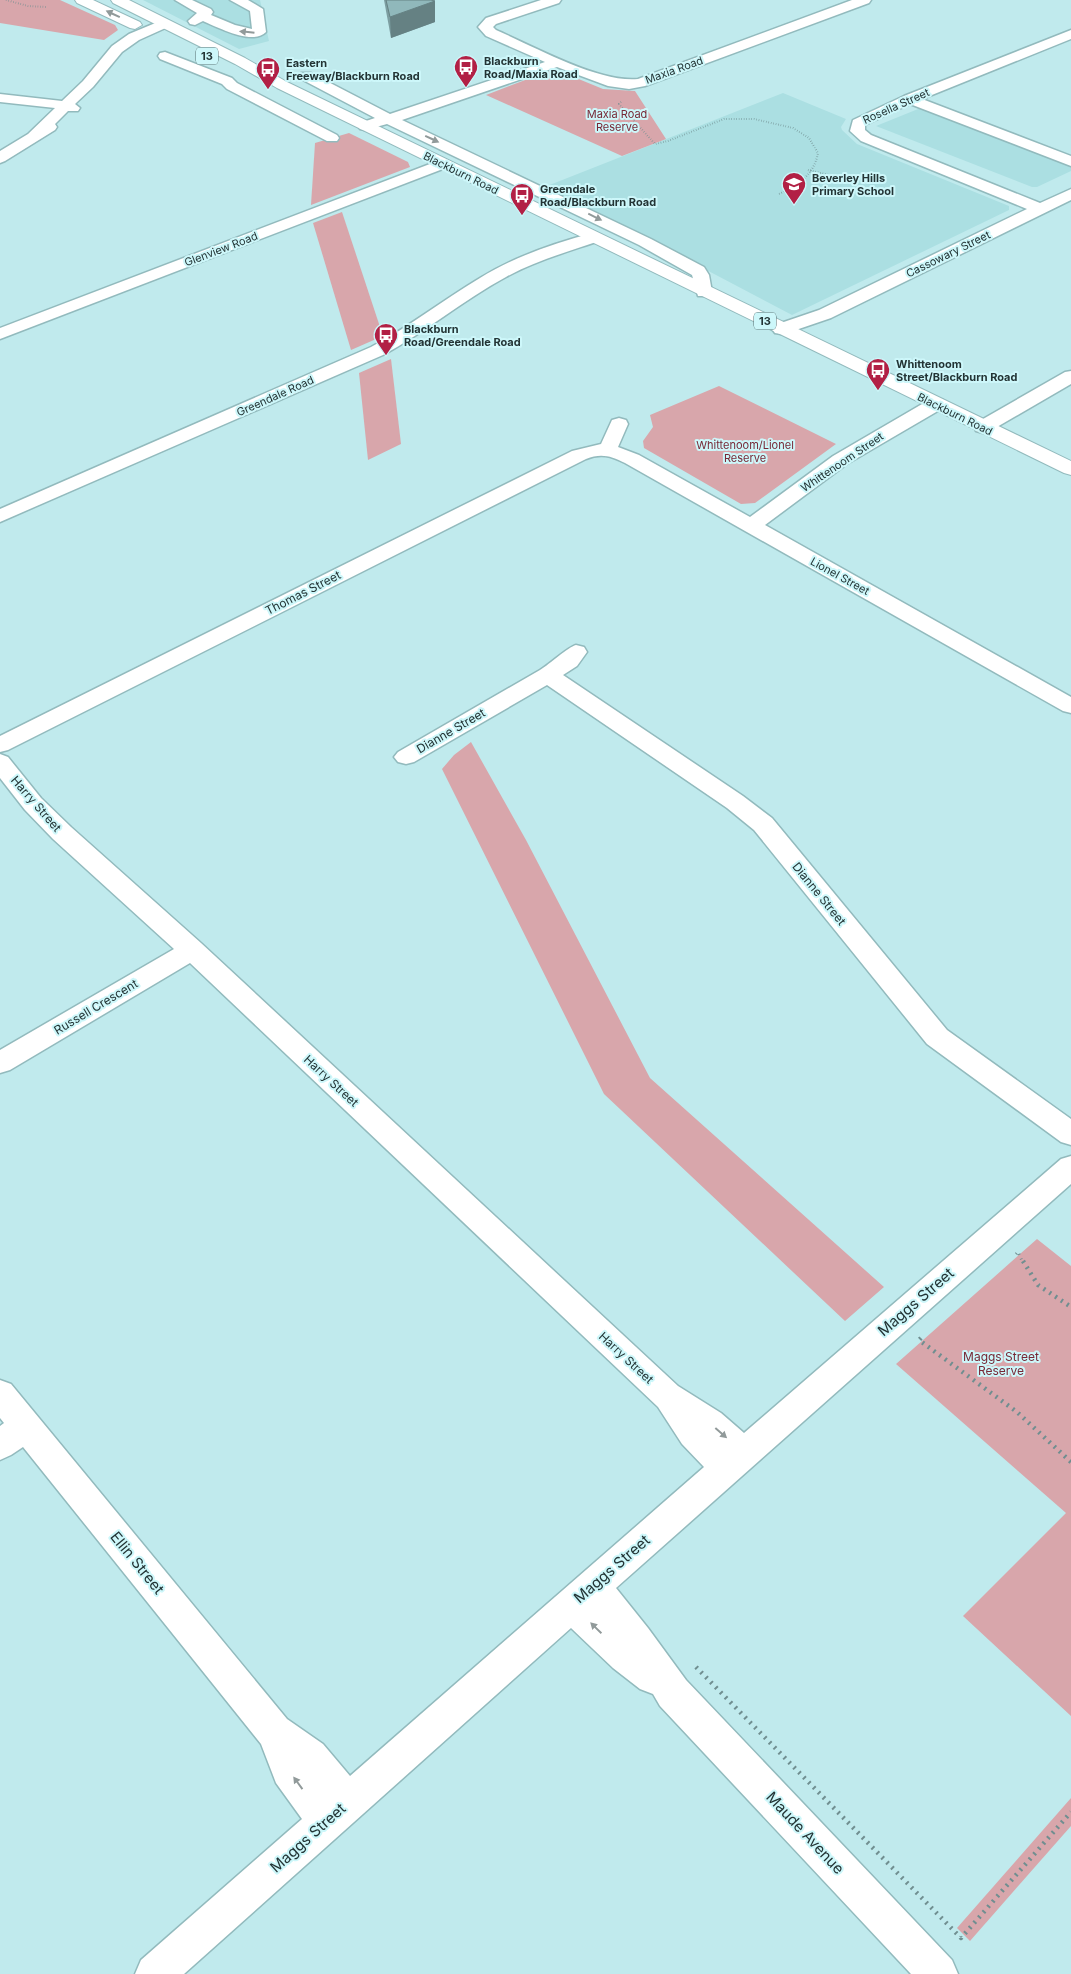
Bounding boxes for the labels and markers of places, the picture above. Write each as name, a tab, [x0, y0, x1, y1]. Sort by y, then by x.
bus stop icon: Blackburn Road/Maxia Road	[453, 54, 479, 88]
place label: Blackburn Road/Maxia Road	[484, 54, 578, 81]
bus stop icon: Eastern Freeway/Blackburn Road	[255, 56, 281, 90]
place label: Eastern Freeway/Blackburn Road	[286, 56, 420, 83]
school or university icon: Beverley Hills Primary School	[781, 171, 807, 205]
place label: Beverley Hills Primary School	[812, 171, 894, 198]
bus stop icon: Greendale Road/Blackburn Road	[509, 182, 535, 216]
place label: Greendale Road/Blackburn Road	[540, 182, 656, 209]
bus stop icon: Blackburn Road/Greendale Road	[373, 322, 399, 356]
place label: Blackburn Road/Greendale Road	[404, 322, 521, 349]
bus stop icon: Whittenoom Street/Blackburn Road	[865, 357, 891, 391]
place label: Whittenoom Street/Blackburn Road	[896, 357, 1017, 384]

